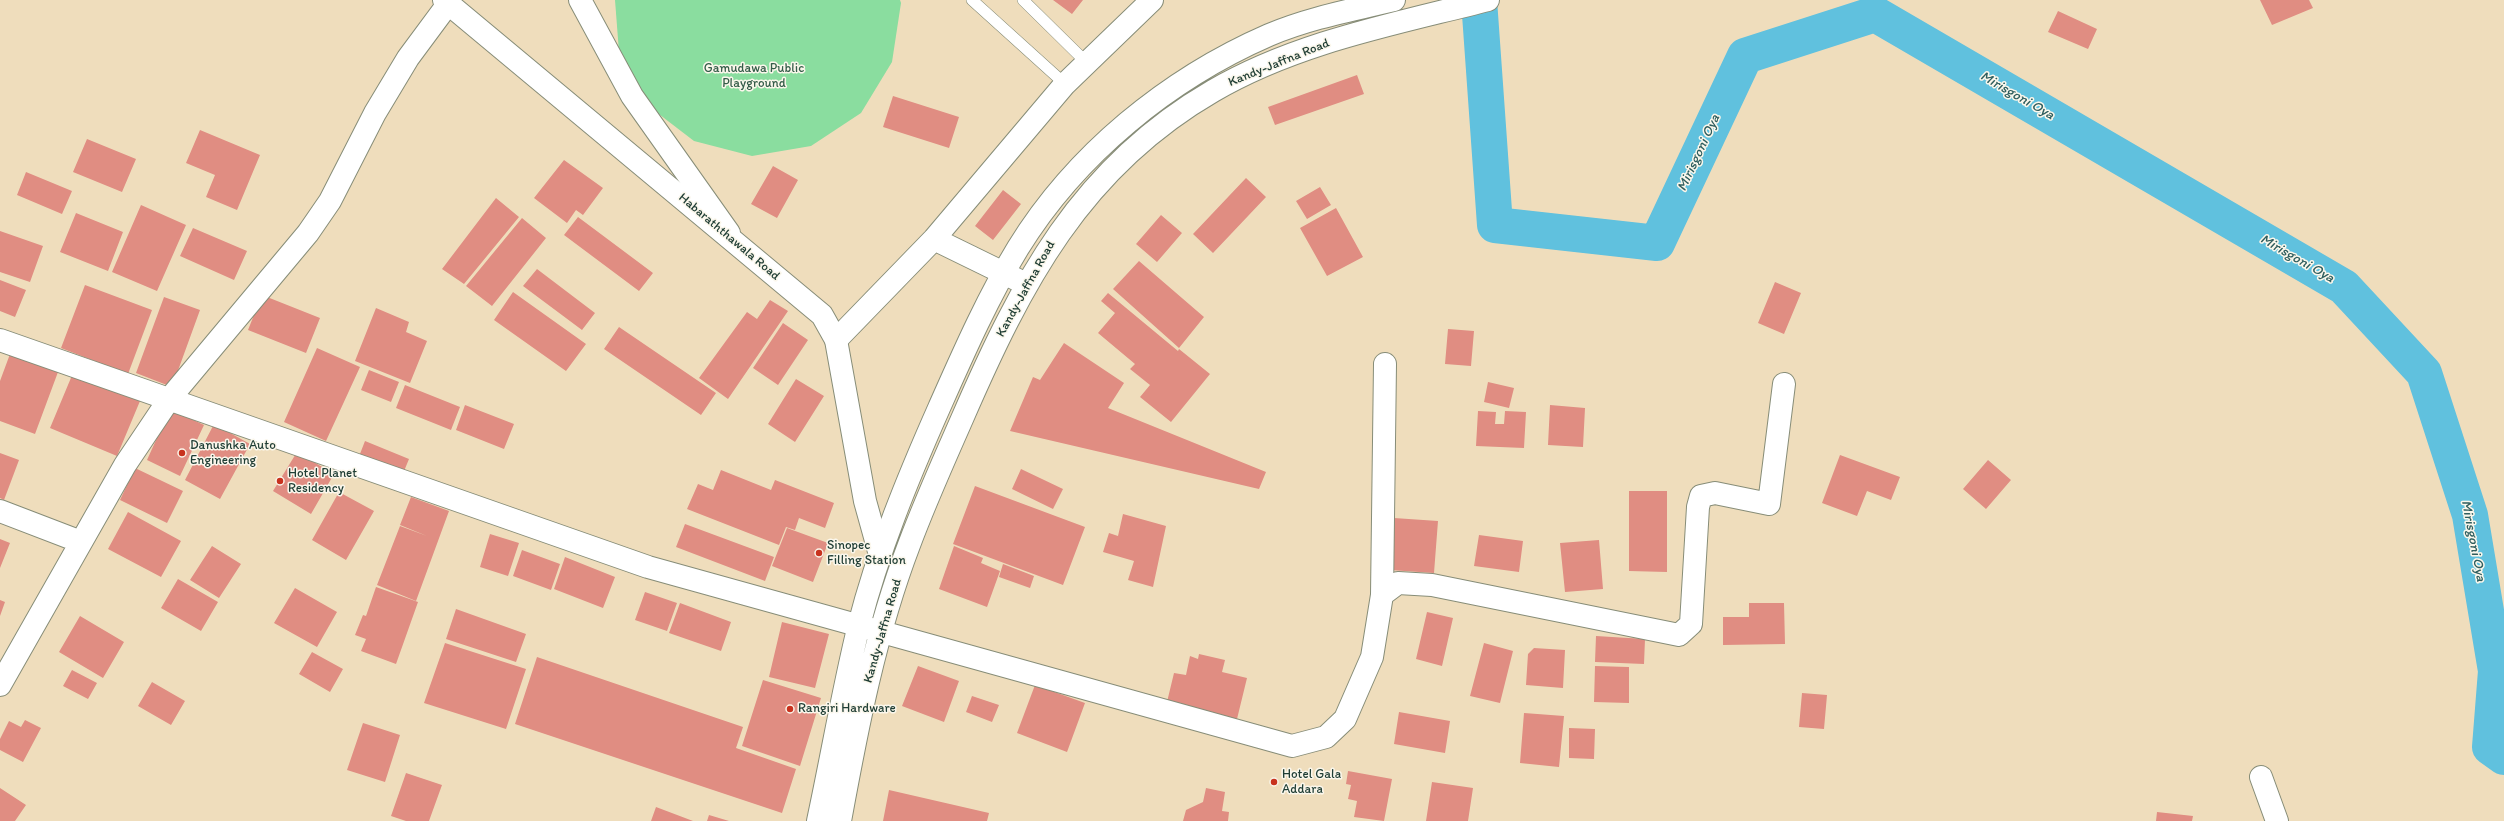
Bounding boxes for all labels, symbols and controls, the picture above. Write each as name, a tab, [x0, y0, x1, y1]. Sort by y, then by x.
street label: Kandy-Jaffna Road	[1226, 36, 1332, 90]
park label: Gamudawa Public Playground	[704, 61, 804, 92]
water label: Mirisgoni Oya	[1977, 68, 2057, 124]
water label: Mirisgoni Oya	[1674, 112, 1724, 194]
street label: Habaraththawala Road	[675, 190, 783, 284]
water label: Mirisgoni Oya	[2257, 231, 2337, 287]
street label: Kandy-Jaffna Road	[993, 238, 1059, 340]
place label: Danushka Auto Engineering	[190, 438, 276, 469]
marker: Danushka Auto Engineering	[177, 448, 187, 458]
place label: Hotel Planet Residency	[288, 466, 357, 497]
marker: Hotel Planet Residency	[275, 476, 285, 486]
water label: Mirisgoni Oya	[2457, 499, 2489, 583]
place label: Sinopec Filling Station	[827, 538, 906, 569]
marker: Sinopec Filling Station	[814, 548, 824, 558]
street label: Kandy-Jaffna Road	[861, 577, 905, 685]
place label: Rangiri Hardware	[798, 701, 896, 717]
marker: Rangiri Hardware	[785, 704, 795, 714]
place label: Hotel Gala Addara	[1282, 767, 1341, 798]
marker: Hotel Gala Addara	[1269, 777, 1279, 787]

